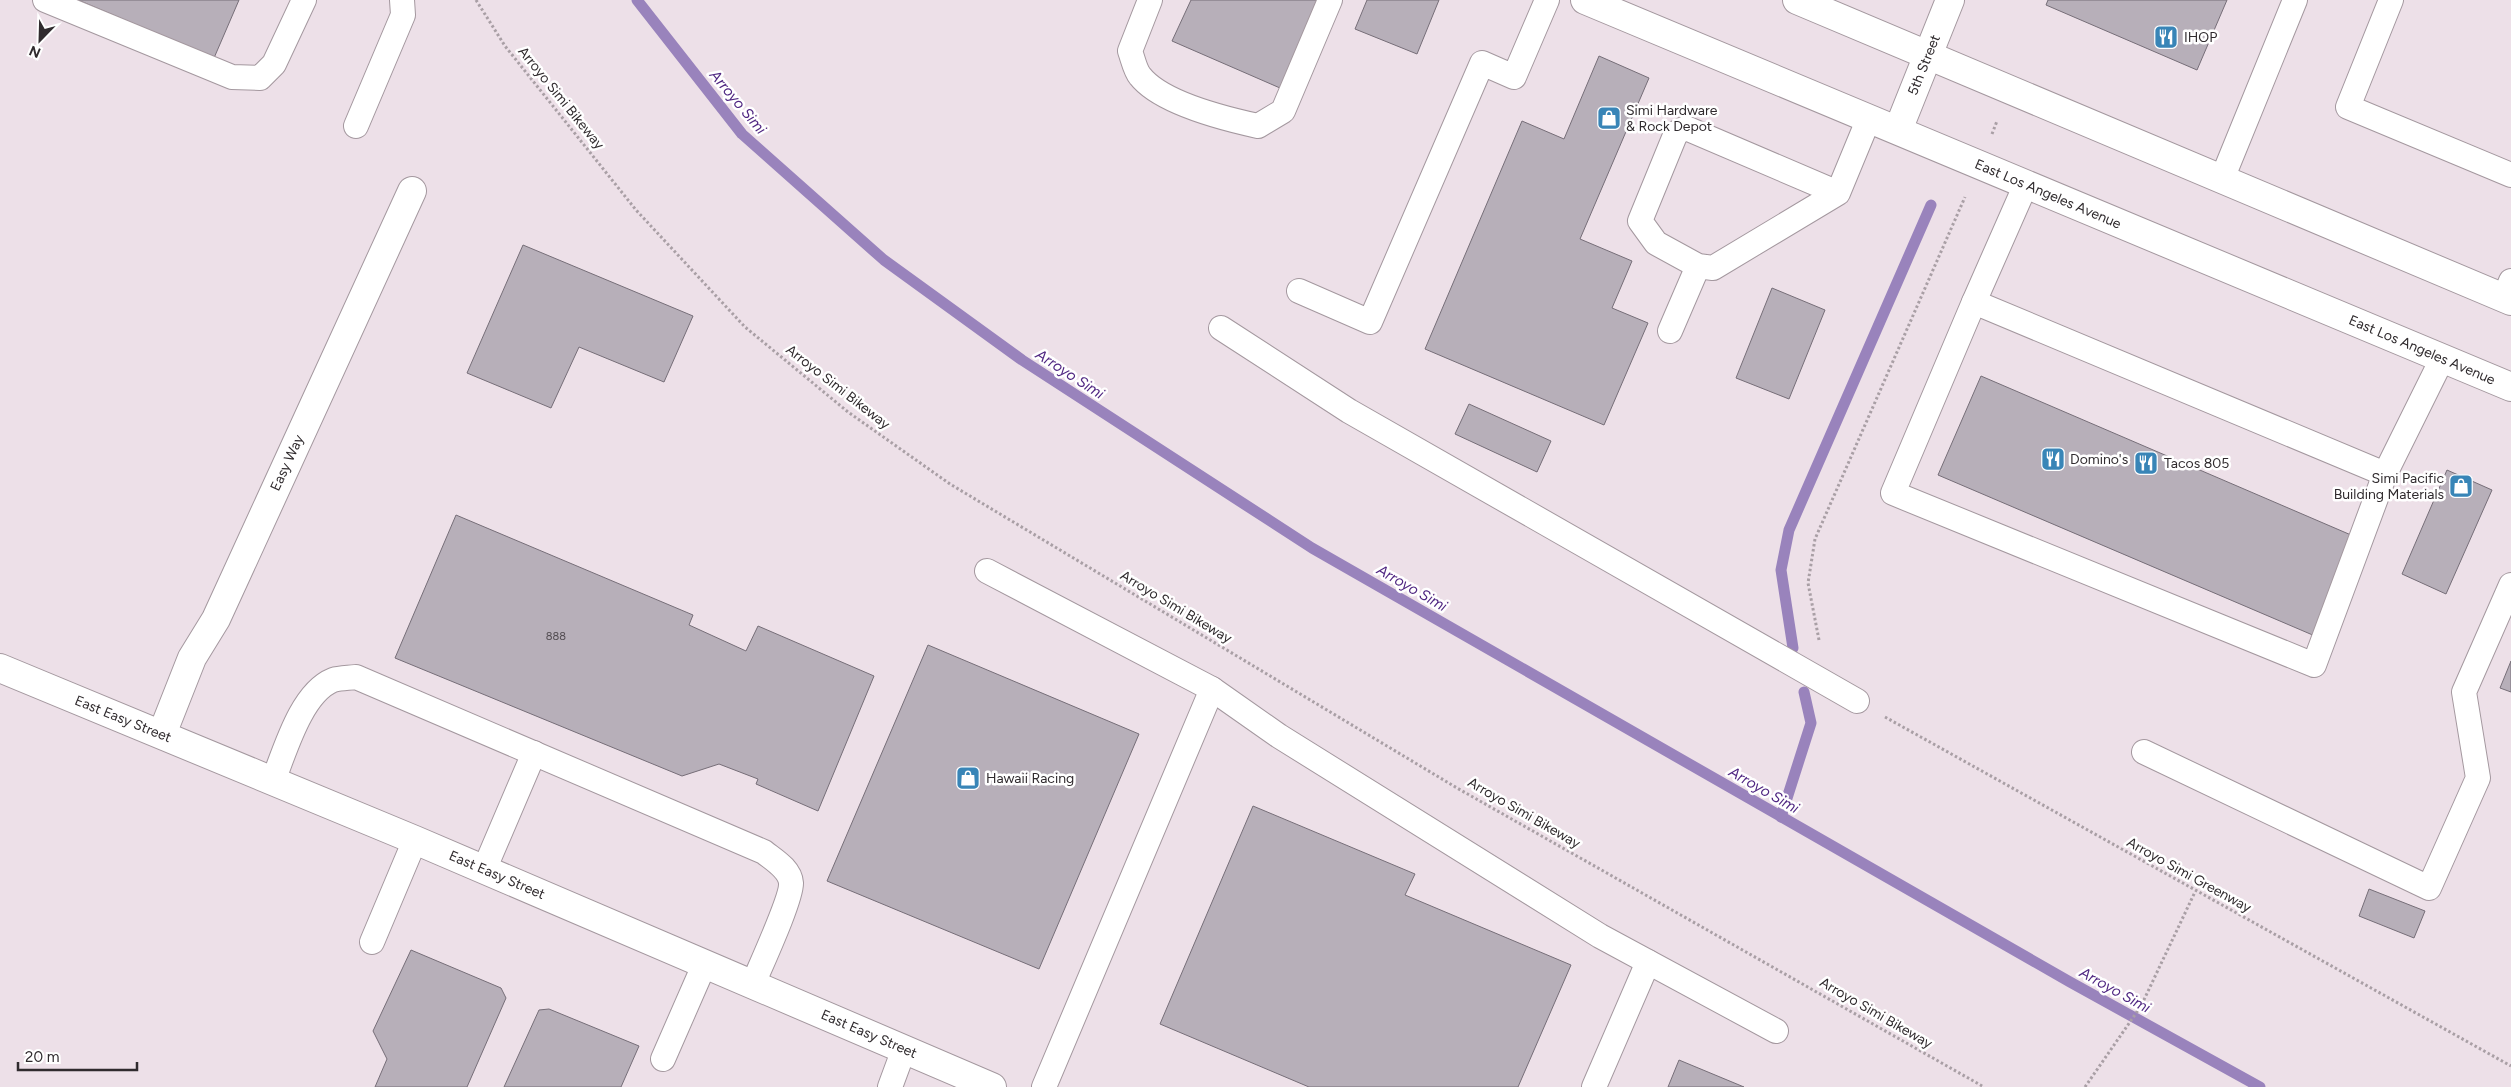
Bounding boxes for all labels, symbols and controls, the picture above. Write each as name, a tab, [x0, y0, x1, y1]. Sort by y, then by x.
north arrow	[15, 15, 65, 65]
restaurant icon: IHOP	[2153, 24, 2179, 50]
place label: IHOP	[2184, 29, 2217, 46]
street label: 5th Street	[1904, 32, 1944, 98]
text: N	[27, 42, 43, 61]
street label: Arroyo Simi Bikeway	[514, 43, 608, 153]
water label: Arroyo Simi	[705, 66, 770, 138]
place label: Simi Hardware & Rock Depot	[1626, 102, 1718, 135]
shop icon: Simi Hardware & Rock Depot	[1596, 105, 1622, 131]
street label: East Los Angeles Avenue	[1972, 155, 2124, 233]
street label: East Los Angeles Avenue	[2346, 311, 2498, 389]
street label: Arroyo Simi Bikeway	[783, 341, 894, 433]
water label: Arroyo Simi	[1032, 345, 1108, 403]
street label: Easy Way	[267, 432, 308, 494]
restaurant icon: Domino's	[2040, 446, 2066, 472]
restaurant icon: Tacos 805	[2133, 450, 2159, 476]
place label: Domino's	[2070, 451, 2128, 468]
place label: Tacos 805	[2164, 455, 2229, 472]
place label: Simi Pacific Building Materials	[2334, 470, 2444, 503]
shop icon: Simi Pacific Building Materials	[2448, 473, 2474, 499]
water label: Arroyo Simi	[1373, 560, 1451, 616]
street label: Arroyo Simi Bikeway	[1117, 567, 1235, 647]
house number: 888	[546, 630, 566, 643]
street label: East Easy Street	[72, 692, 174, 746]
water label: Arroyo Simi	[1725, 762, 1803, 818]
shop icon: Hawaii Racing	[955, 765, 981, 791]
place label: Hawaii Racing	[986, 770, 1074, 787]
street label: Arroyo Simi Bikeway	[1465, 774, 1584, 852]
street label: Arroyo Simi Greenway	[2124, 834, 2255, 917]
street label: East Easy Street	[446, 847, 548, 903]
water label: Arroyo Simi	[2076, 963, 2154, 1017]
street label: Arroyo Simi Bikeway	[1817, 974, 1936, 1052]
street label: East Easy Street	[818, 1006, 920, 1062]
scale bar	[18, 1040, 136, 1072]
text: 20 m	[25, 1048, 59, 1066]

